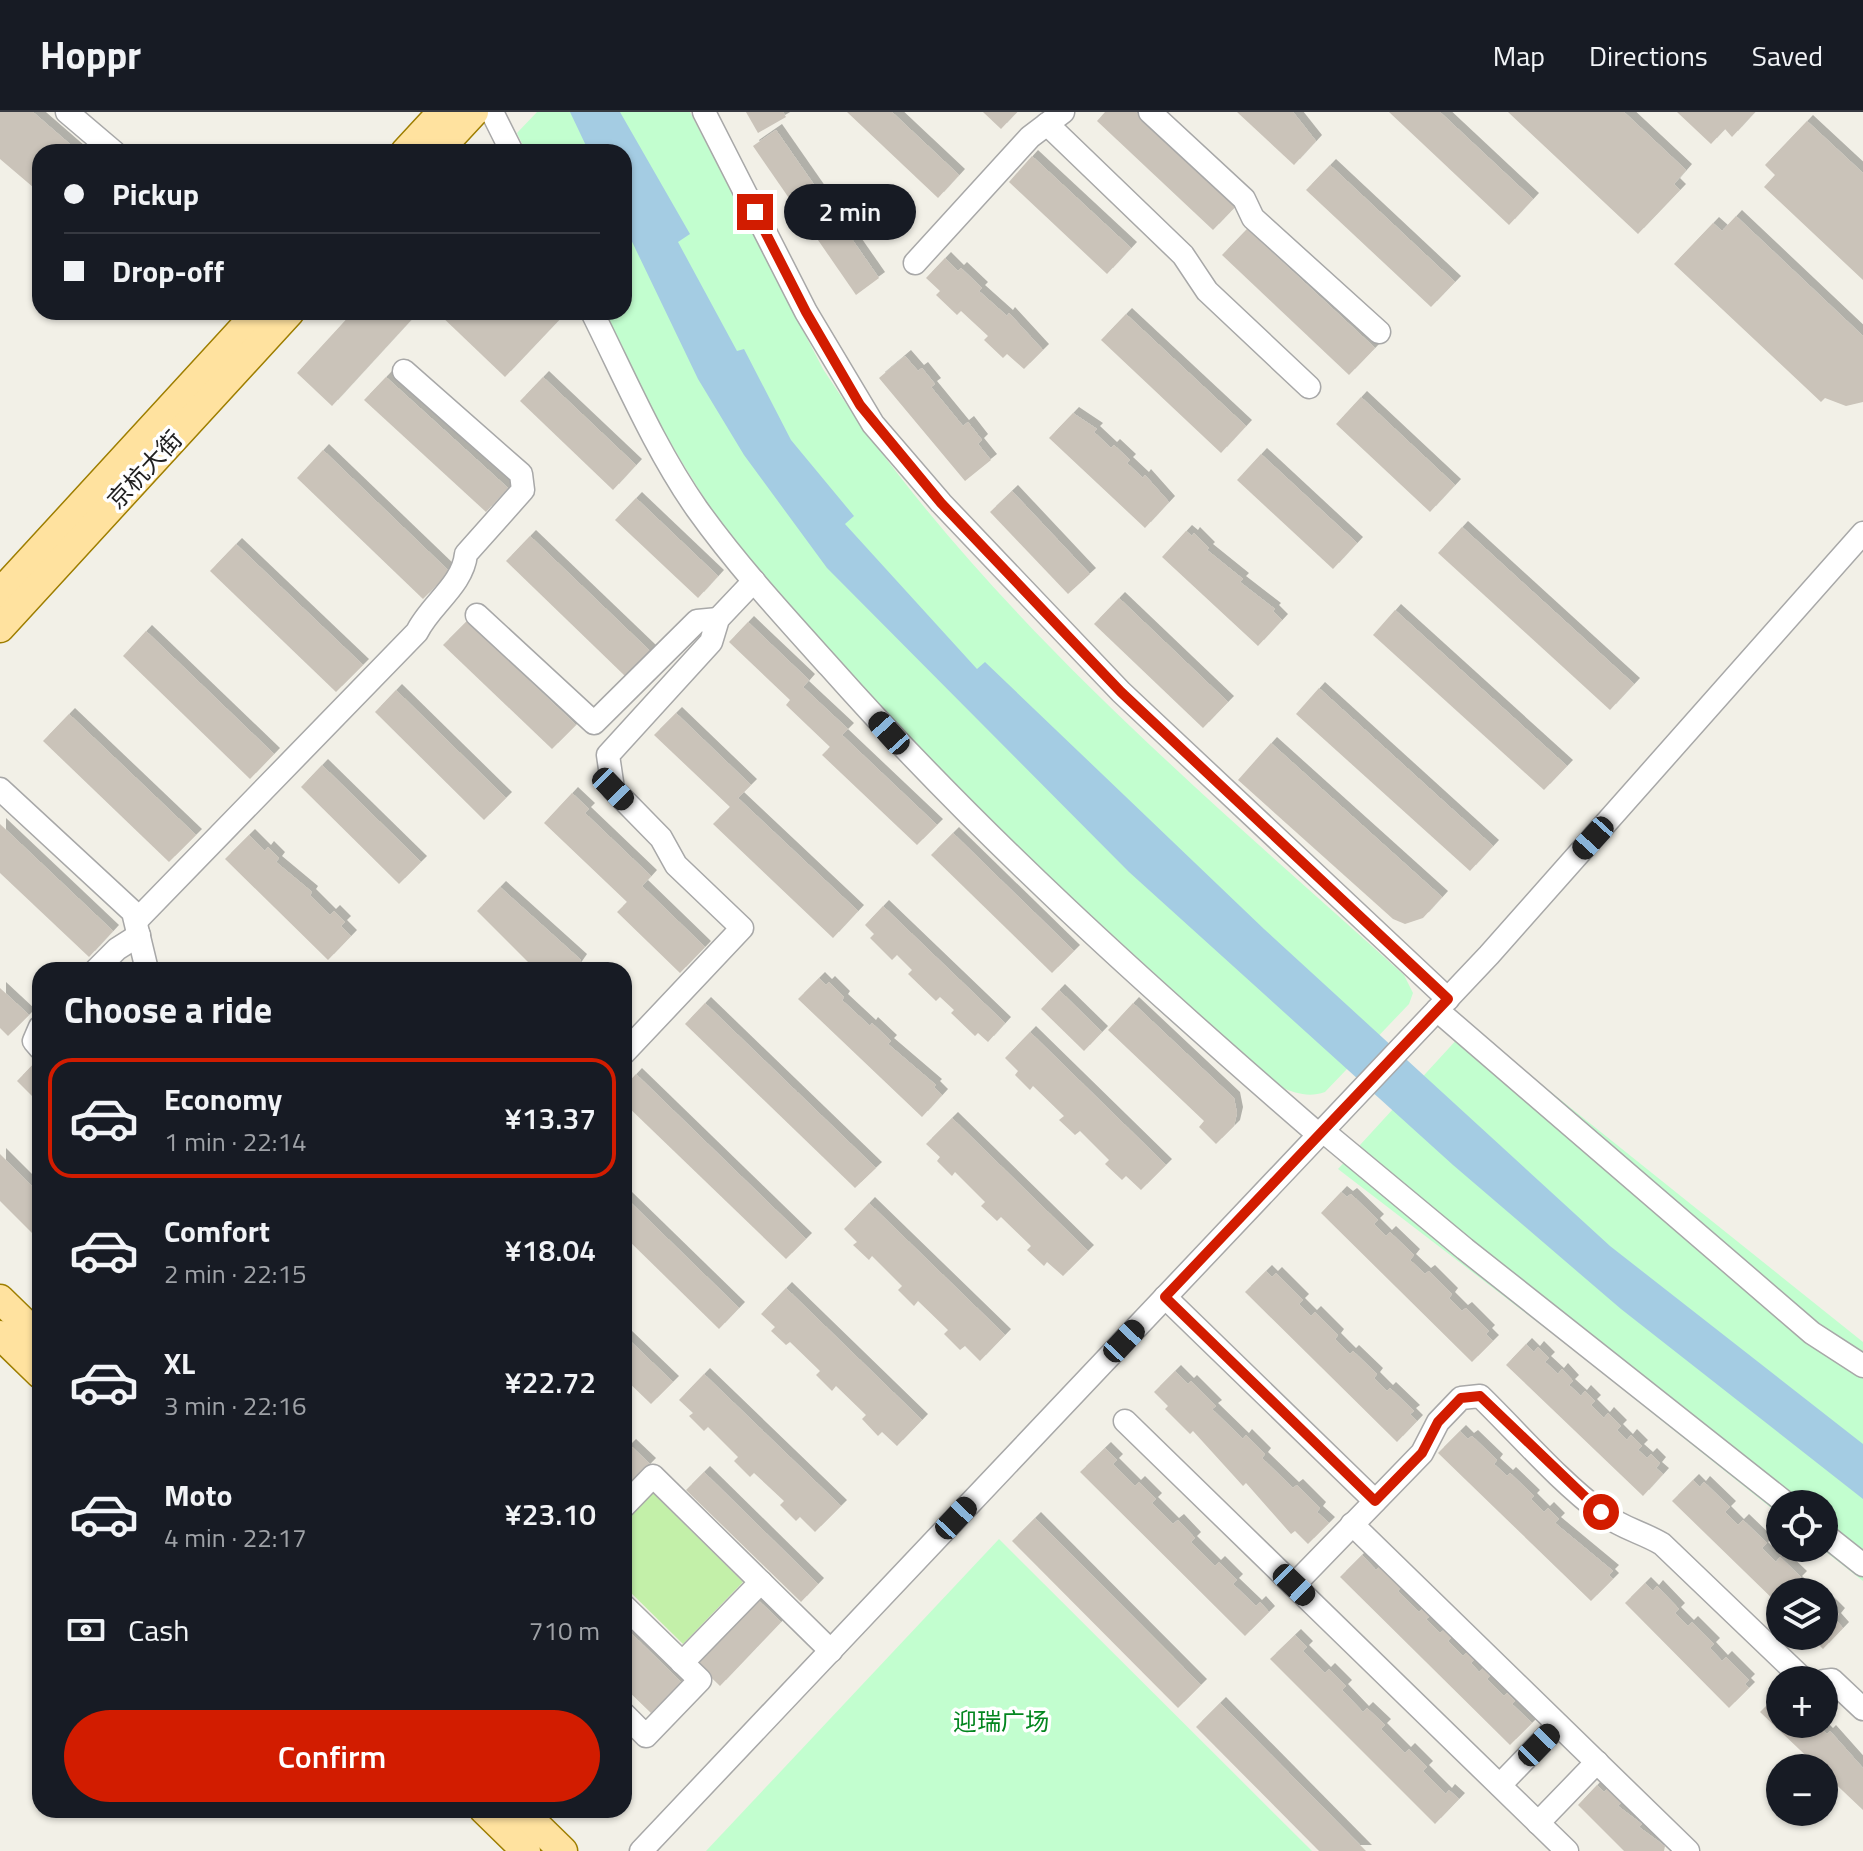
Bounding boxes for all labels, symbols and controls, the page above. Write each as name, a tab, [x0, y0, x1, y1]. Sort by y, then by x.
text: Hoppr	[40, 26, 141, 84]
text: Map	[1493, 34, 1545, 77]
text: Directions	[1589, 34, 1708, 77]
text: Saved	[1752, 34, 1823, 77]
text: Pickup	[112, 171, 199, 217]
callout: 2 min	[783, 184, 915, 240]
text: 2 min	[819, 192, 881, 231]
route end	[737, 194, 773, 230]
text: Drop-off	[112, 248, 224, 294]
street label: 京杭大街	[98, 422, 190, 517]
car	[864, 707, 914, 759]
car	[588, 763, 638, 815]
car	[1568, 812, 1618, 864]
text: Choose a ride	[64, 982, 272, 1037]
text: Economy	[164, 1076, 282, 1122]
icon: car	[68, 1082, 140, 1154]
text: ¥13.37	[505, 1095, 596, 1141]
text: 1 min · 22:14	[164, 1122, 307, 1161]
text: Comfort	[164, 1208, 270, 1254]
icon: car	[68, 1214, 140, 1286]
text: ¥18.04	[505, 1227, 596, 1273]
text: 2 min · 22:15	[164, 1254, 307, 1293]
car	[1099, 1315, 1149, 1367]
text: XL	[164, 1340, 195, 1386]
icon: car	[68, 1346, 140, 1418]
text: ¥22.72	[505, 1359, 596, 1405]
text: 3 min · 22:16	[164, 1386, 307, 1425]
text: Moto	[164, 1472, 232, 1518]
icon: car	[68, 1478, 140, 1550]
map controls	[1766, 1490, 1838, 1826]
button: locate	[1766, 1490, 1838, 1562]
text: ¥23.10	[505, 1491, 596, 1537]
car	[931, 1492, 981, 1544]
route start	[1583, 1494, 1619, 1530]
text: 4 min · 22:17	[164, 1518, 307, 1557]
car	[1268, 1560, 1320, 1610]
button: layers	[1766, 1578, 1838, 1650]
text: Cash	[128, 1607, 189, 1653]
icon: cash	[64, 1608, 108, 1652]
text: 710 m	[529, 1611, 600, 1650]
button: +	[1766, 1666, 1838, 1738]
park label: 迎瑞广场	[953, 1703, 1049, 1739]
button: Confirm	[64, 1710, 600, 1802]
car	[1514, 1719, 1564, 1771]
button: −	[1766, 1754, 1838, 1826]

